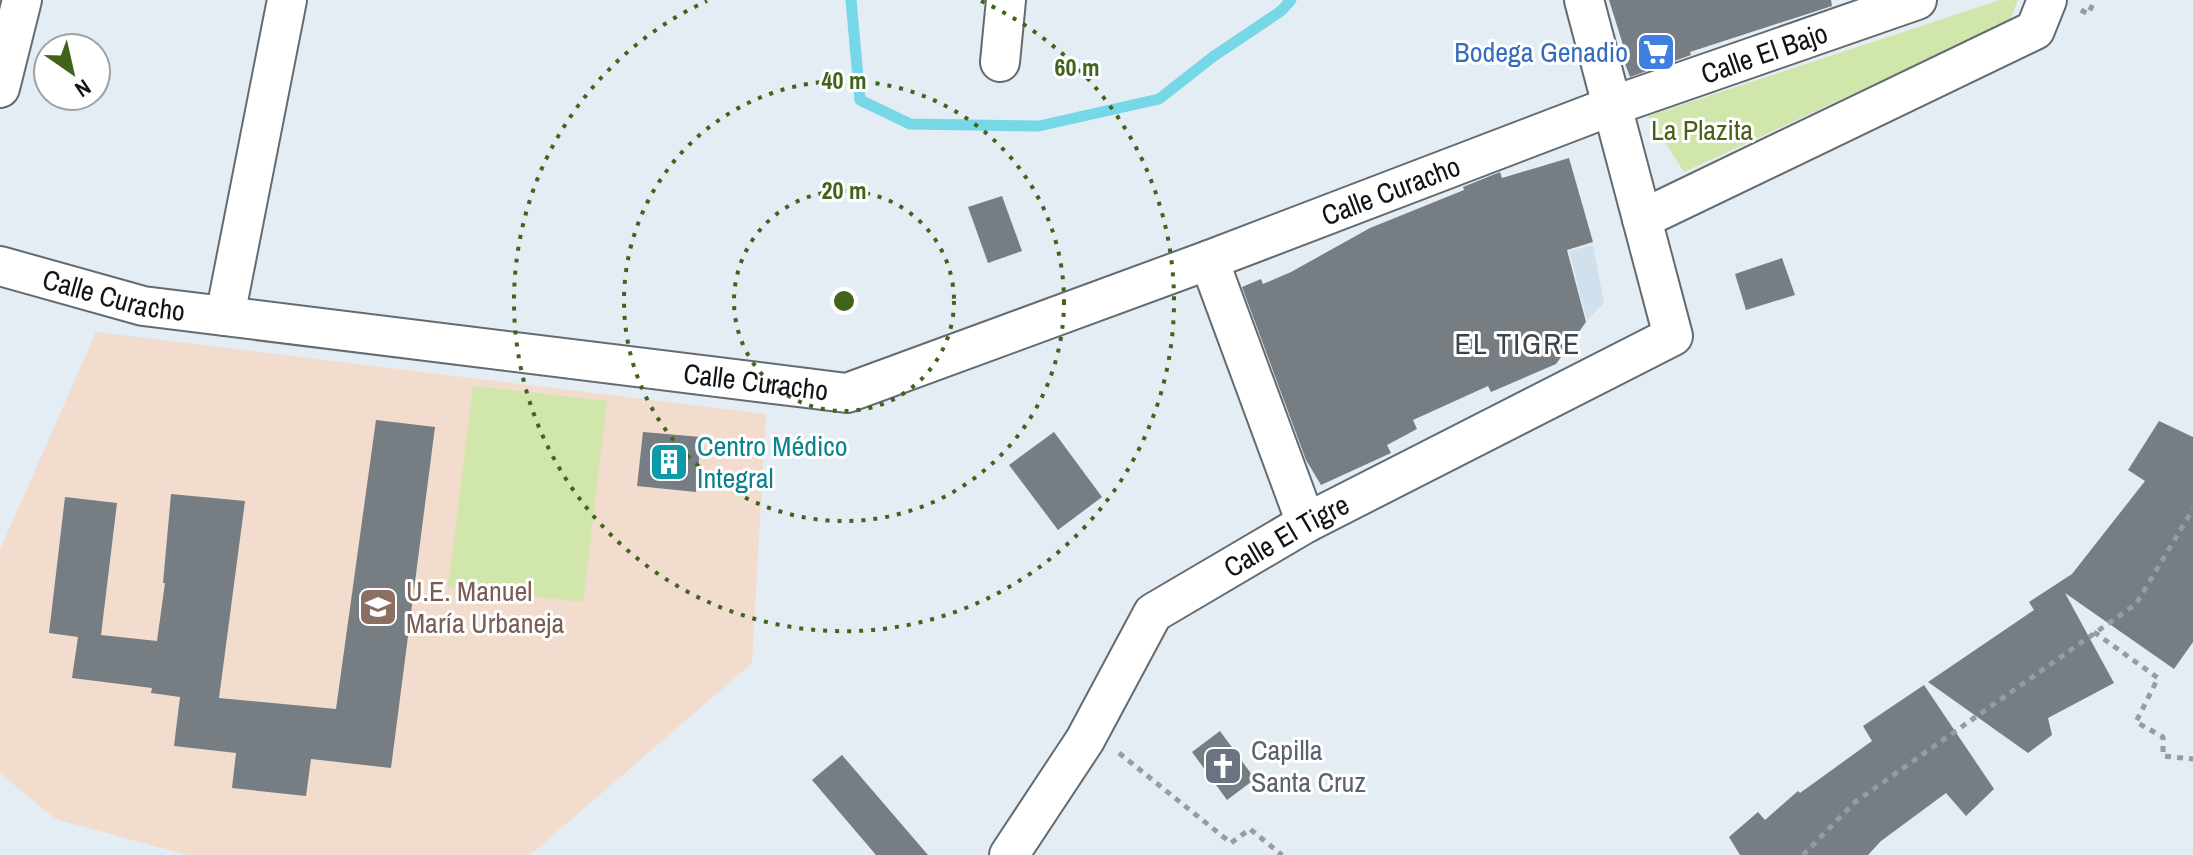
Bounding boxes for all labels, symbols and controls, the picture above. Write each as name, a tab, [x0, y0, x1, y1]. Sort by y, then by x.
street label: Calle El Bajo	[1696, 14, 1833, 93]
supermarket icon: Bodega Genadio	[1635, 31, 1677, 73]
north arrow	[32, 32, 112, 112]
place label: Bodega Genadio	[1454, 33, 1628, 71]
text: 60 m	[1055, 51, 1099, 83]
text: 40 m	[822, 64, 866, 96]
text: N	[69, 73, 97, 105]
park label: La Plazita	[1651, 111, 1753, 149]
street label: Calle Curacho	[1316, 147, 1465, 234]
text: 20 m	[822, 174, 866, 206]
street label: Calle Curacho	[38, 260, 187, 330]
centre of rings	[830, 287, 858, 315]
district label: EL TIGRE	[1455, 323, 1581, 363]
street label: Calle Curacho	[681, 354, 830, 410]
place label: Centro Médico Integral	[697, 427, 848, 497]
building icon: Centro Médico Integral	[648, 441, 690, 483]
street label: Calle El Tigre	[1217, 485, 1355, 586]
place label: U.E. Manuel María Urbaneja	[406, 572, 564, 642]
school or university icon: U.E. Manuel María Urbaneja	[357, 586, 399, 628]
place label: Capilla Santa Cruz	[1251, 731, 1366, 801]
church icon: Capilla Santa Cruz	[1202, 745, 1244, 787]

